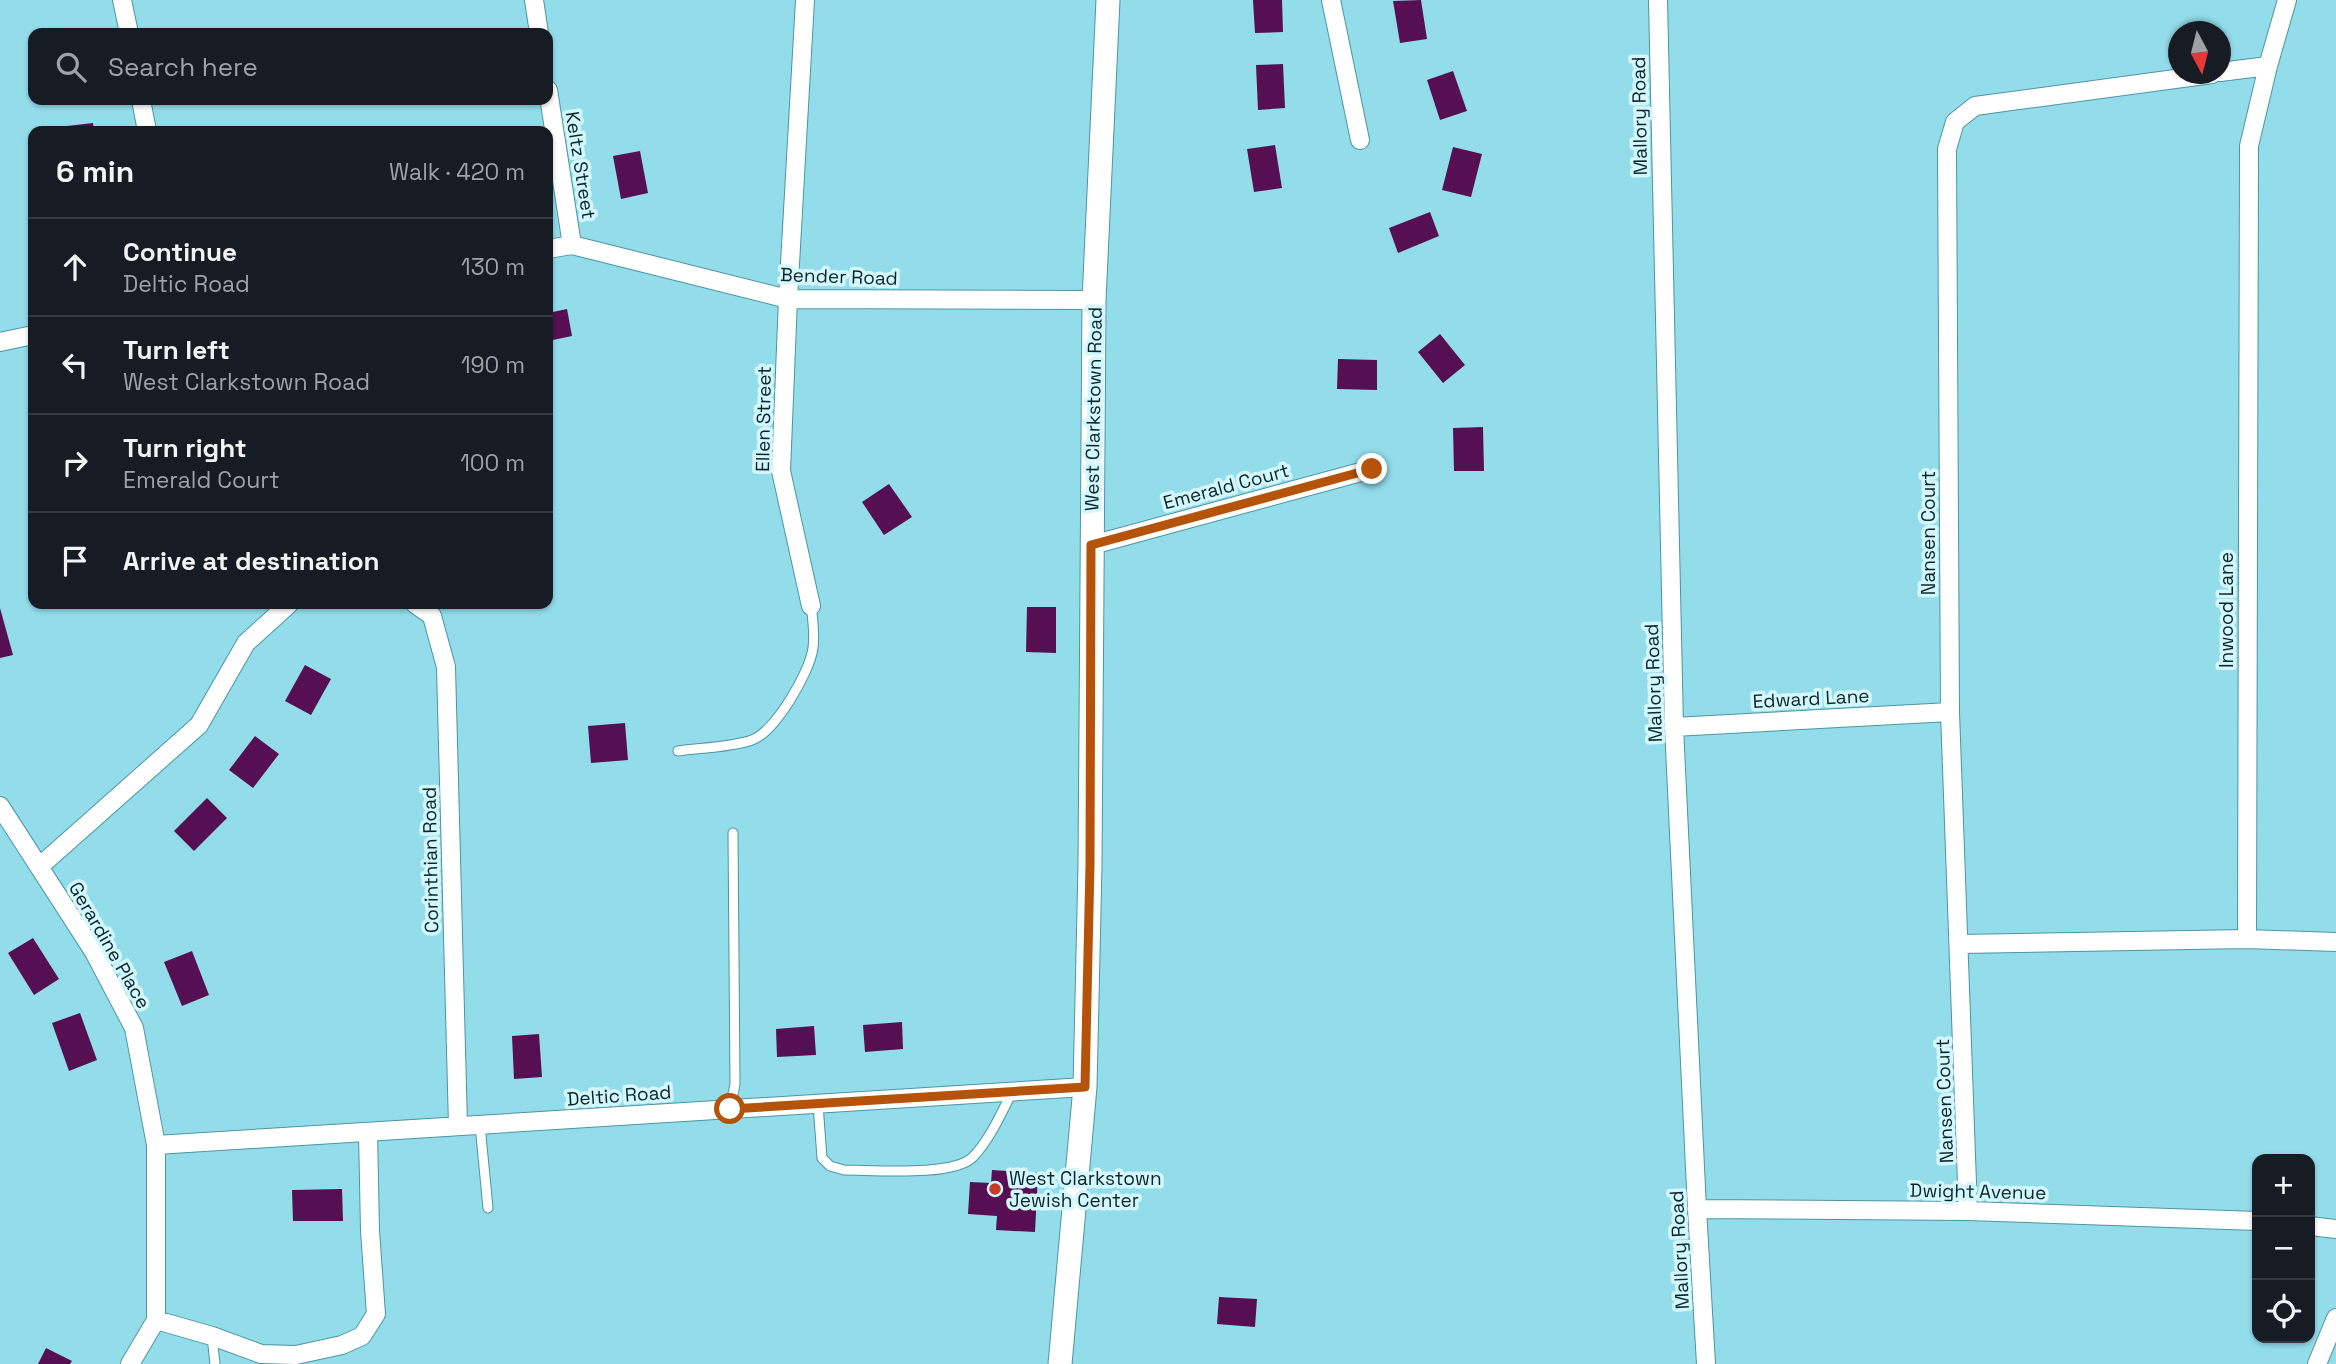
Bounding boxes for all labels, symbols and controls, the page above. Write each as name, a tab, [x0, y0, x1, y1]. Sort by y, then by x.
north arrow	[2168, 21, 2231, 84]
search box	[28, 28, 553, 105]
icon: search	[52, 48, 90, 86]
text: Search here	[108, 50, 258, 84]
street label: Mallory Road	[1626, 56, 1653, 176]
street label: Keltz Street	[560, 109, 601, 221]
text: 6 min	[56, 152, 134, 191]
text: Walk · 420 m	[389, 157, 525, 187]
text: Continue	[123, 235, 237, 269]
icon: ahead	[56, 248, 94, 286]
text: 130 m	[461, 252, 525, 282]
street label: Bender Road	[780, 262, 898, 291]
text: Deltic Road	[123, 269, 250, 299]
street label: West Clarkstown Road	[1079, 307, 1108, 511]
text: Turn left	[123, 333, 230, 367]
icon: left	[56, 346, 94, 384]
text: 190 m	[461, 350, 525, 380]
street label: Ellen Street	[750, 366, 777, 472]
text: West Clarkstown Road	[123, 367, 370, 397]
text: Turn right	[123, 431, 247, 465]
icon: right	[56, 444, 94, 482]
text: 100 m	[460, 448, 525, 478]
route end	[1356, 453, 1387, 484]
street label: Emerald Court	[1160, 458, 1292, 515]
text: Emerald Court	[123, 465, 280, 495]
street label: Nansen Court	[1916, 471, 1941, 595]
icon: arrive	[56, 542, 94, 580]
text: Arrive at destination	[123, 544, 380, 578]
street label: Inwood Lane	[2214, 552, 2239, 668]
street label: Mallory Road	[1639, 623, 1668, 743]
street label: Edward Lane	[1752, 683, 1870, 714]
street label: Corinthian Road	[417, 787, 444, 933]
street label: Gerardine Place	[63, 877, 156, 1013]
street label: Nansen Court	[1930, 1038, 1959, 1164]
street label: Deltic Road	[566, 1079, 672, 1112]
route start	[714, 1093, 745, 1124]
map controls	[2252, 1154, 2315, 1343]
button: +	[2252, 1154, 2315, 1217]
place label: West Clarkstown Jewish Center	[1009, 1166, 1162, 1213]
street label: Dwight Avenue	[1910, 1178, 2046, 1205]
marker: West Clarkstown Jewish Center	[987, 1181, 1003, 1197]
street label: Mallory Road	[1664, 1190, 1695, 1310]
button: −	[2252, 1217, 2315, 1280]
button: locate	[2252, 1280, 2315, 1343]

